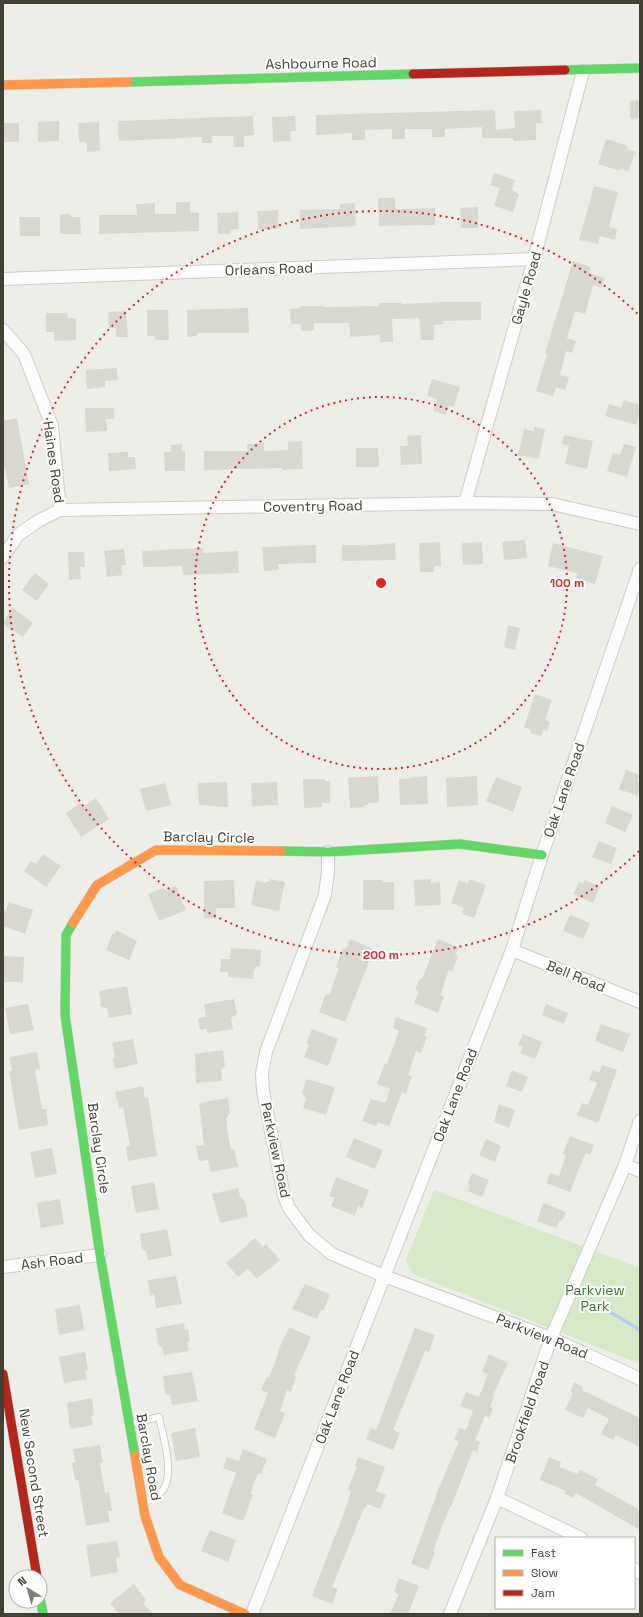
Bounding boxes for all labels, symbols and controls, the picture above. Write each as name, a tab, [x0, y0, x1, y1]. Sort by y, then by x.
street label: Ashbourne Road	[265, 53, 377, 73]
street label: Gayle Road	[507, 249, 545, 327]
street label: Orleans Road	[225, 258, 313, 280]
street label: Haines Road	[39, 420, 69, 504]
street label: Coventry Road	[263, 496, 363, 516]
text: 100 m	[550, 575, 584, 591]
centre of rings	[374, 576, 388, 590]
street label: Oak Lane Road	[539, 740, 589, 840]
street label: Barclay Circle	[163, 827, 255, 847]
text: 200 m	[363, 947, 399, 963]
street label: Bell Road	[544, 956, 608, 996]
street label: Oak Lane Road	[429, 1046, 481, 1144]
street label: Parkview Road	[257, 1100, 295, 1200]
street label: Barclay Circle	[84, 1101, 114, 1195]
street label: Ash Road	[20, 1248, 84, 1274]
park label: Parkview Park	[565, 1281, 625, 1315]
street label: Parkview Road	[493, 1309, 591, 1363]
street label: Oak Lane Road	[311, 1348, 363, 1446]
street label: Brookfield Road	[501, 1358, 553, 1466]
street label: New Second Street	[15, 1407, 53, 1539]
street label: Barclay Road	[132, 1412, 166, 1502]
legend	[495, 1537, 635, 1609]
text: Fast	[531, 1545, 556, 1561]
text: Slow	[531, 1565, 558, 1581]
north arrow	[8, 1569, 48, 1609]
text: N	[15, 1573, 29, 1589]
text: Jam	[531, 1585, 555, 1601]

